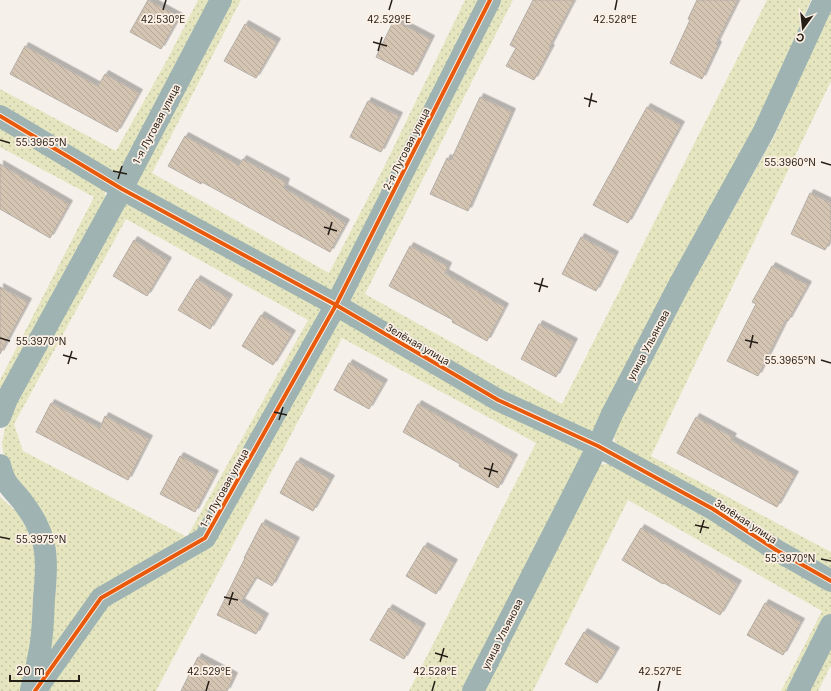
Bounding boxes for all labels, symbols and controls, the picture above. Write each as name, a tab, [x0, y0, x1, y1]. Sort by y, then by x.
north arrow	[783, 8, 823, 48]
text: 42.530°E	[141, 13, 185, 25]
text: 42.529°E	[367, 13, 411, 25]
text: 42.528°E	[593, 13, 637, 25]
text: С	[795, 30, 806, 45]
street label: 1-я Луговая улица	[130, 82, 182, 166]
street label: 2-я Луговая улица	[380, 106, 432, 192]
text: 55.3965°N	[15, 136, 67, 148]
text: 55.3960°N	[764, 156, 816, 168]
street label: улица Ульянова	[624, 308, 672, 382]
street label: Зелёная улица	[384, 321, 452, 367]
text: 55.3970°N	[16, 335, 66, 347]
text: 55.3965°N	[764, 354, 816, 366]
street label: 1-я Луговая улица	[197, 446, 251, 530]
street label: Зелёная улица	[713, 496, 779, 546]
text: 55.3975°N	[16, 533, 66, 545]
text: 55.3970°N	[765, 552, 815, 564]
street label: улица Ульянова	[479, 597, 525, 671]
scale bar	[10, 657, 79, 683]
text: 20 m	[16, 663, 45, 678]
text: 42.529°E	[187, 665, 231, 677]
text: 42.528°E	[413, 665, 457, 677]
text: 42.527°E	[638, 665, 682, 677]

